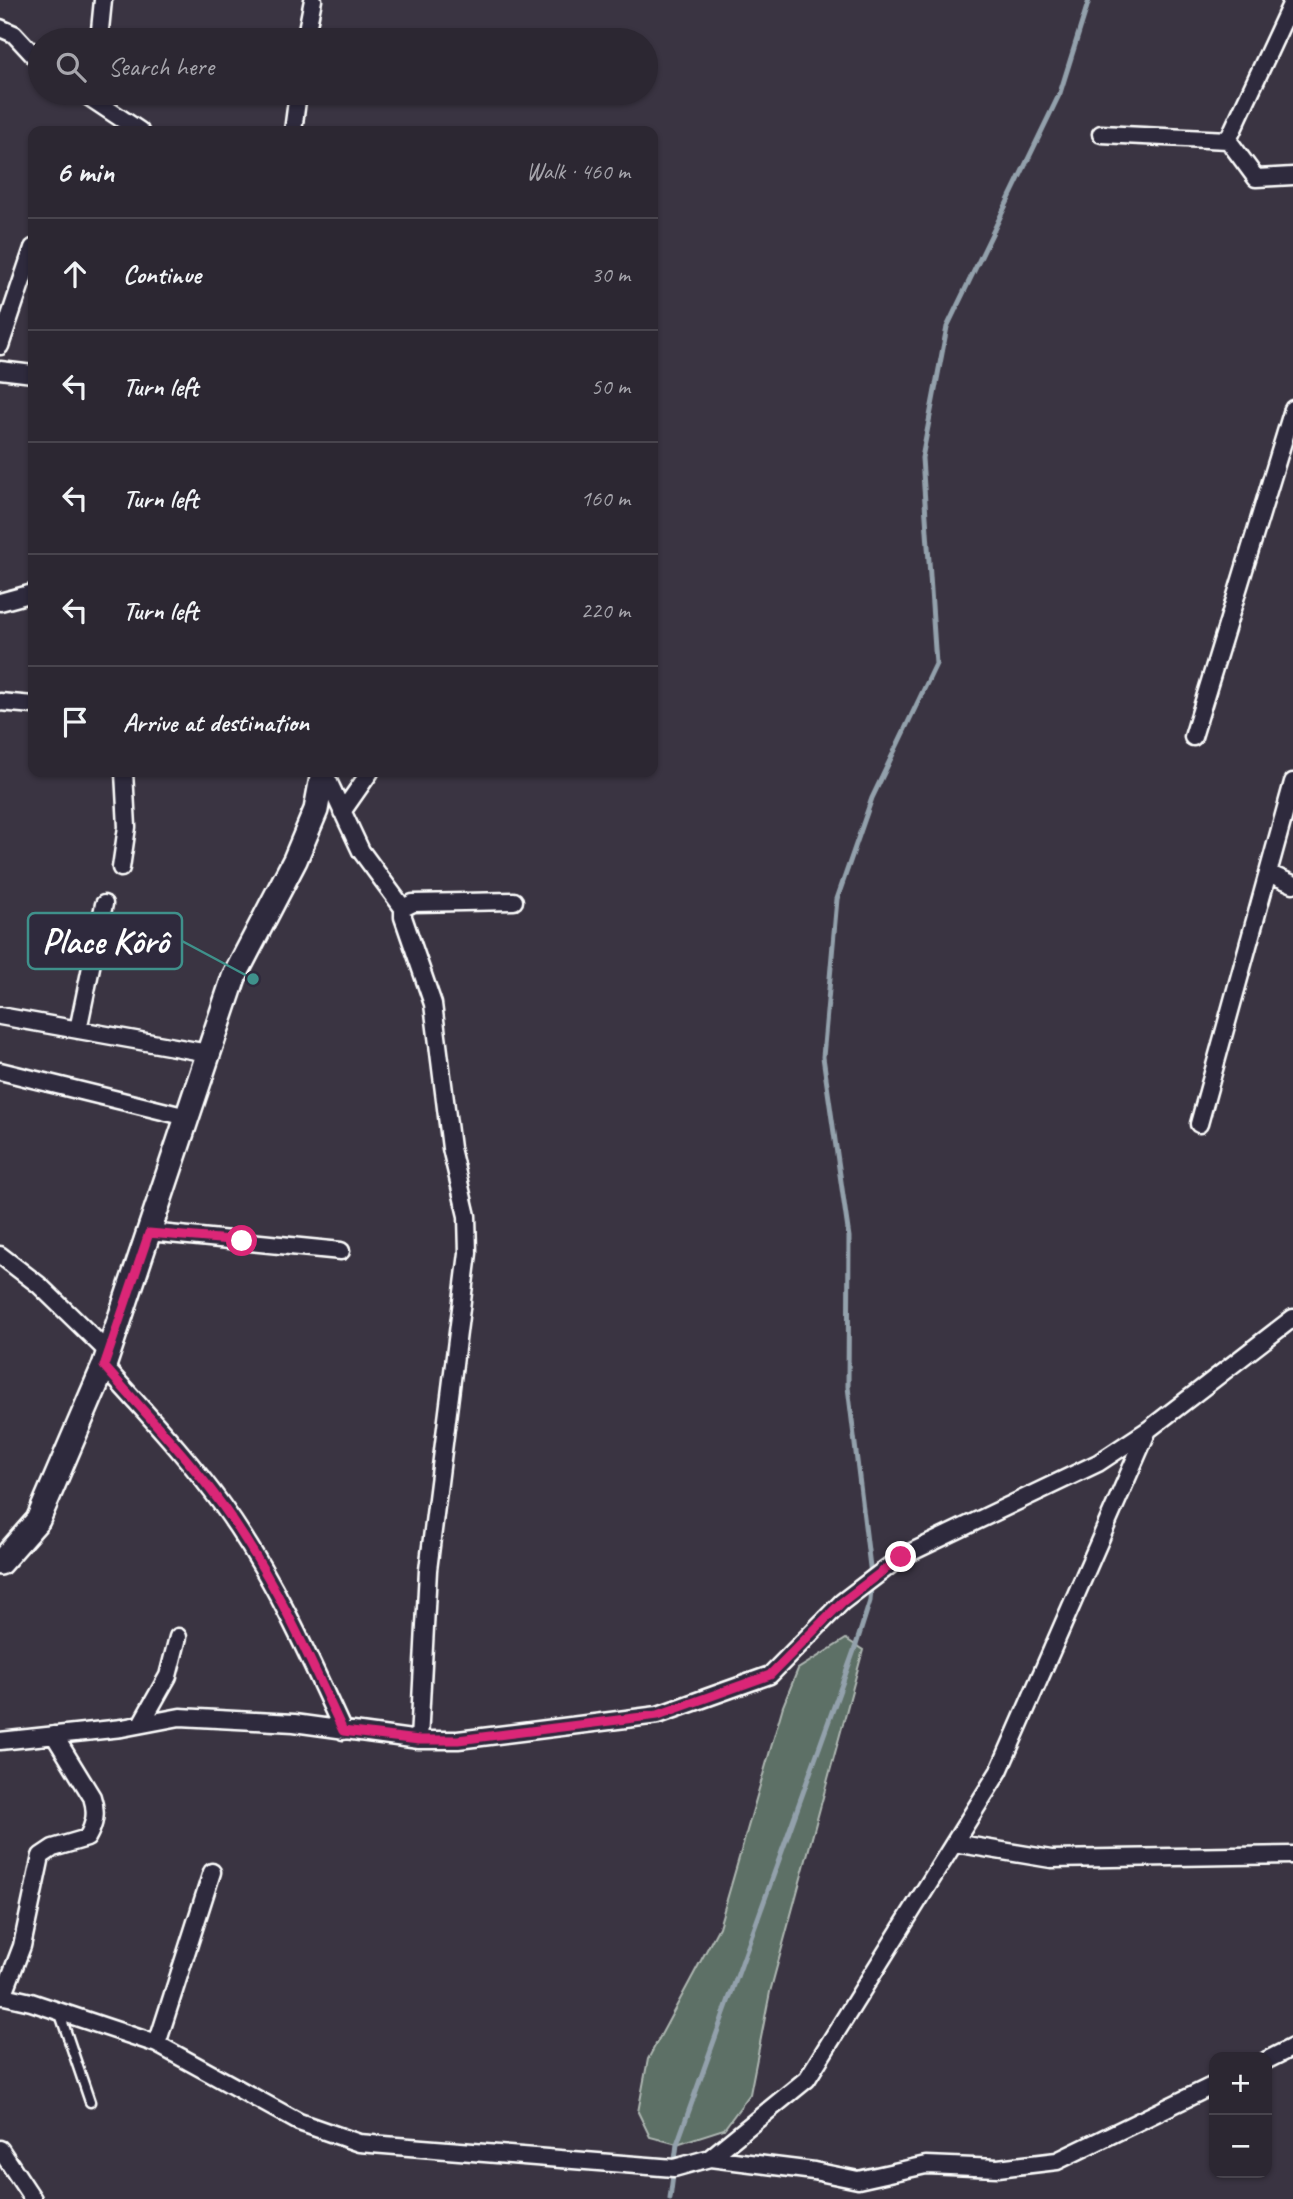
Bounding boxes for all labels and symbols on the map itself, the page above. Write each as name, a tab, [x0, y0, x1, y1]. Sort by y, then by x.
callout: Place Kôrô	[28, 913, 182, 969]
text: Place Kôrô	[42, 919, 172, 964]
route start	[226, 1225, 257, 1256]
route end	[885, 1541, 916, 1572]

